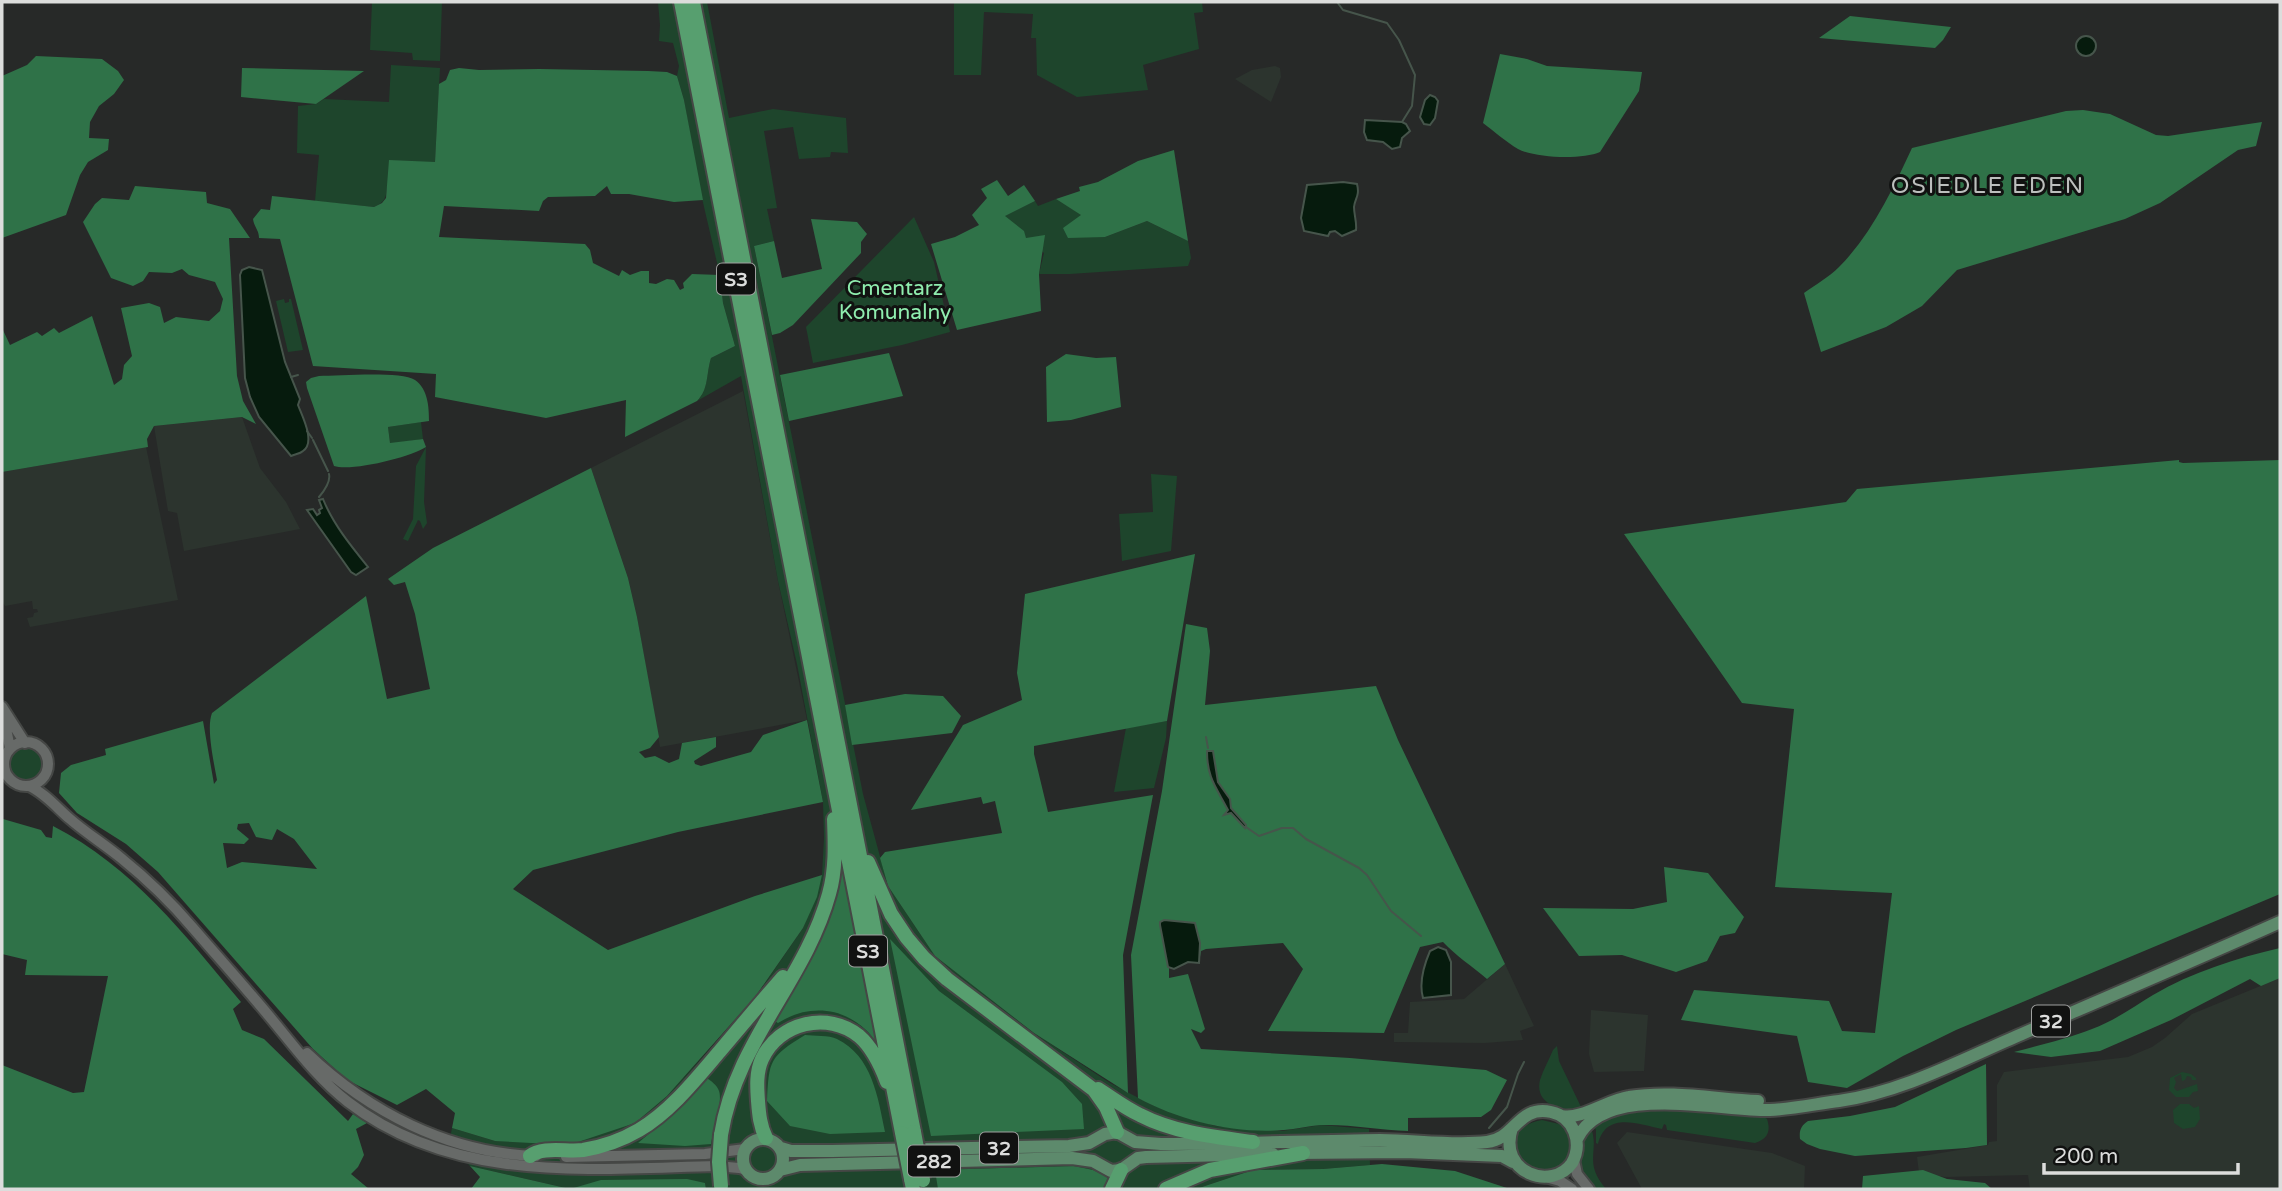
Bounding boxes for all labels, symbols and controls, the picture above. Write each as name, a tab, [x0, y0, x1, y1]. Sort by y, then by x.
district label: OSIEDLE EDEN	[1891, 172, 2085, 200]
road number: S3	[717, 264, 755, 294]
park label: Cmentarz Komunalny	[839, 276, 951, 325]
road number: S3	[849, 936, 887, 967]
road number: 32	[2032, 1006, 2070, 1036]
road number: 32	[980, 1132, 1018, 1164]
scale bar	[2044, 1132, 2238, 1176]
text: 200 m	[2054, 1144, 2118, 1169]
road number: 282	[908, 1146, 960, 1176]

